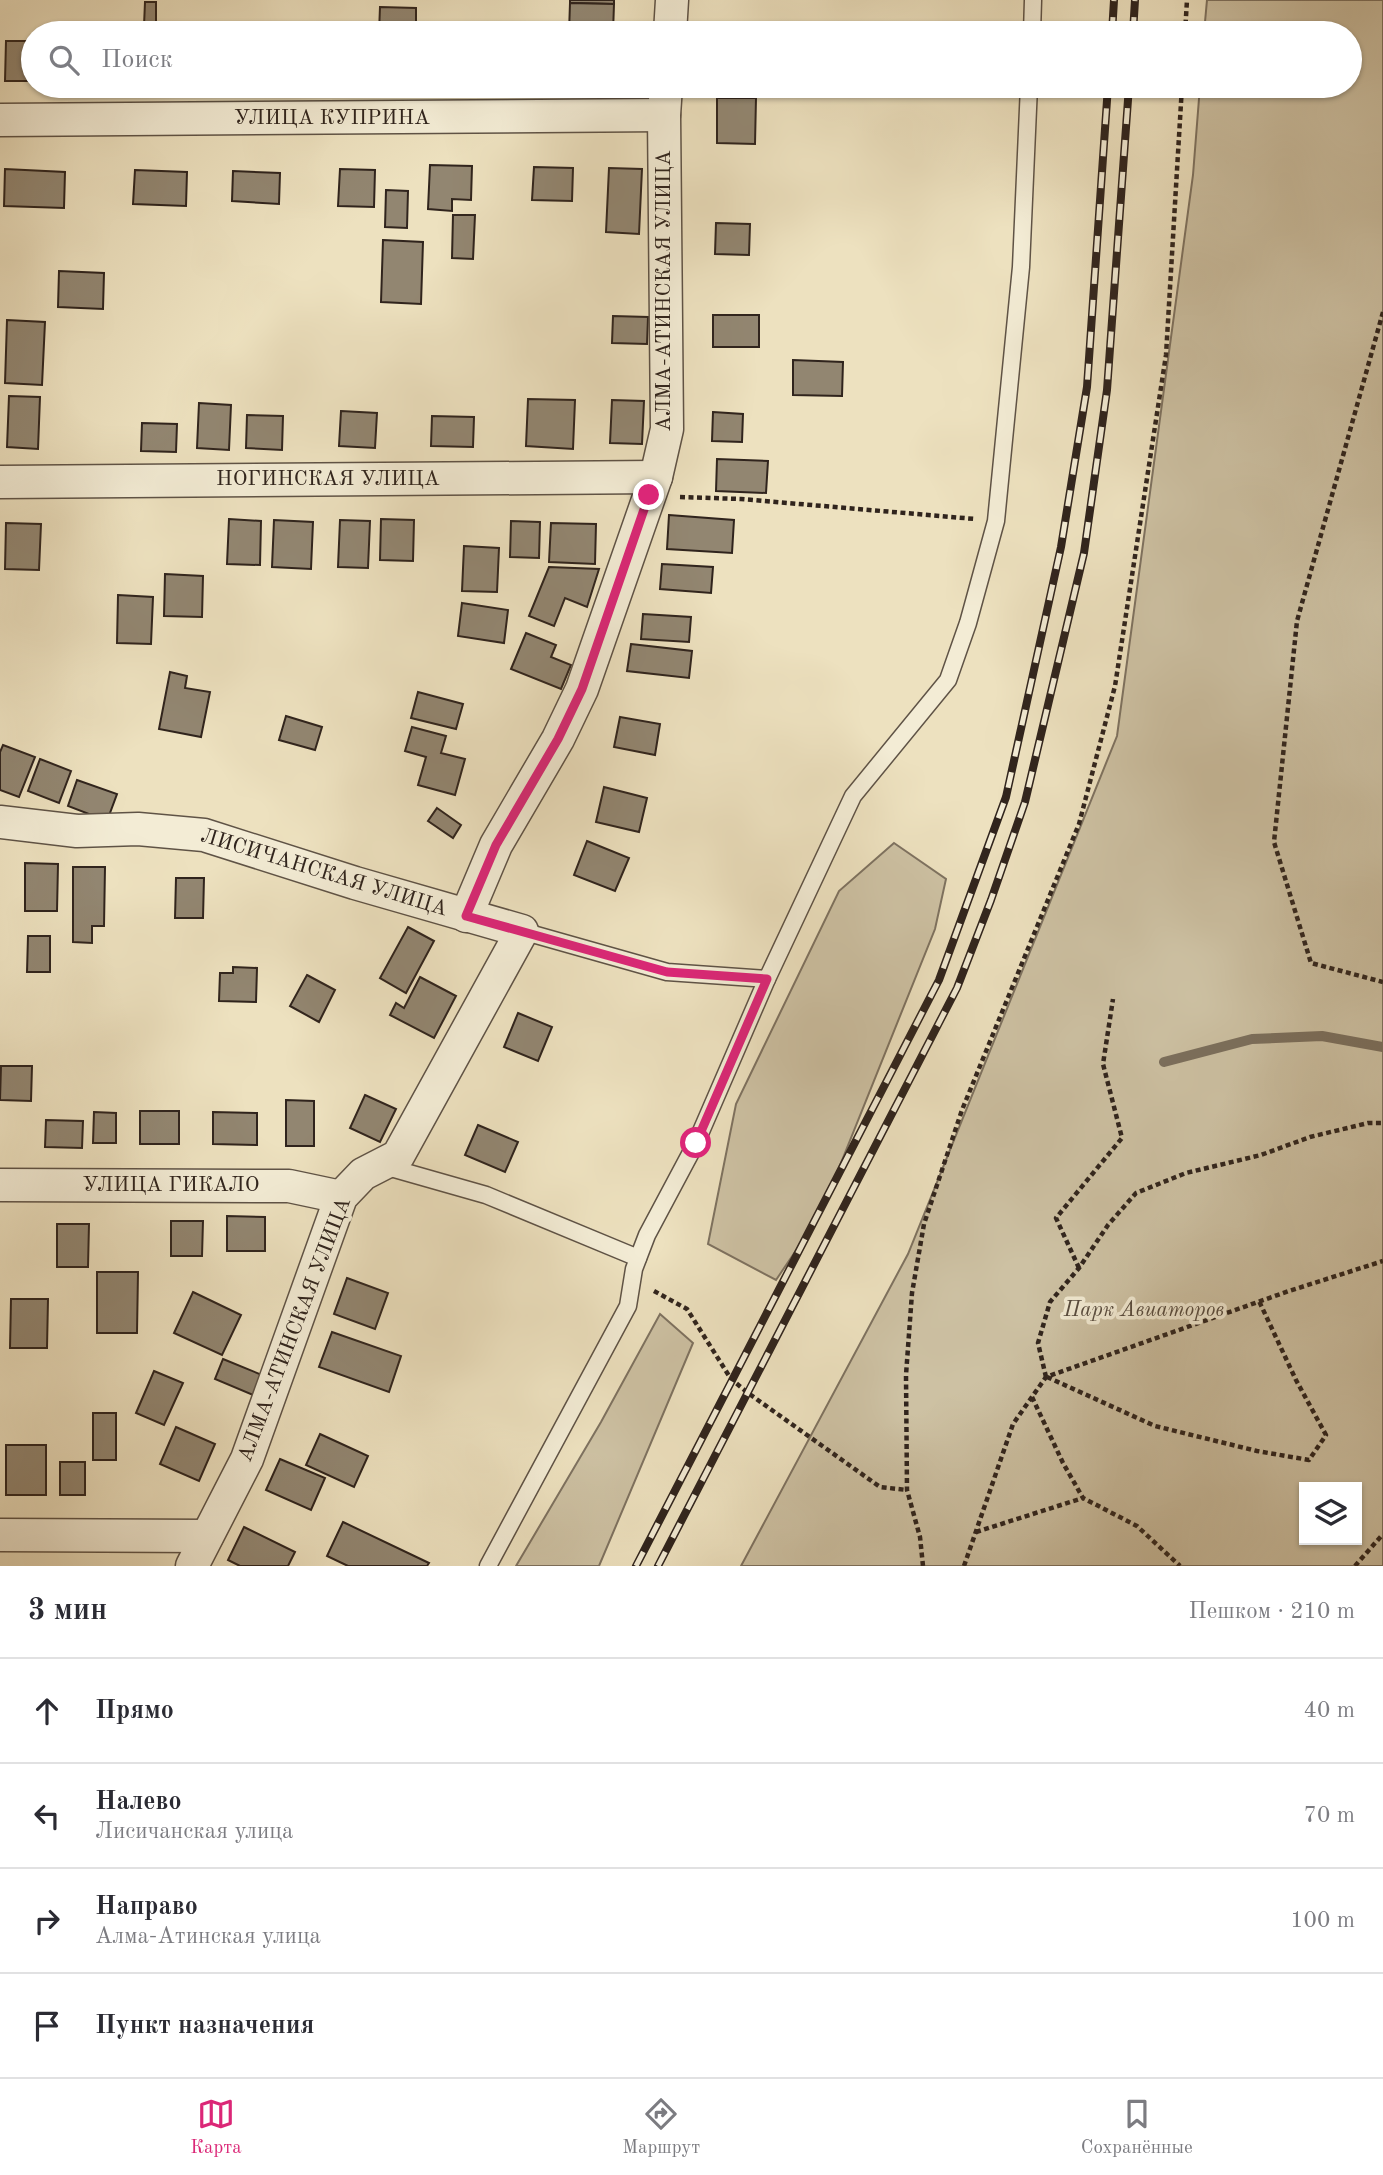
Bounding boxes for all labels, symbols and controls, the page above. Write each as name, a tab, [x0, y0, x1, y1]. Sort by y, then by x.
search box	[21, 21, 1362, 98]
icon: search	[45, 41, 83, 79]
text: Поиск	[101, 47, 173, 73]
street label: УЛИЦА КУПРИНА	[234, 108, 430, 129]
street label: АЛМА-АТИНСКАЯ УЛИЦА	[654, 150, 675, 432]
street label: НОГИНСКАЯ УЛИЦА	[216, 469, 440, 490]
route end	[633, 479, 664, 510]
street label: ЛИСИЧАНСКАЯ УЛИЦА	[198, 825, 450, 921]
route start	[680, 1127, 711, 1158]
street label: УЛИЦА ГИКАЛО	[83, 1175, 259, 1196]
street label: АЛМА-АТИНСКАЯ УЛИЦА	[235, 1195, 355, 1465]
park label: Парк Авиаторов	[1063, 1300, 1224, 1321]
map controls	[1299, 1482, 1362, 1545]
button: layers	[1299, 1482, 1362, 1545]
text: 3 мин	[28, 1596, 107, 1626]
text: Пешком · 210 m	[1189, 1600, 1355, 1623]
icon: ahead	[28, 1692, 66, 1730]
text: Прямо	[95, 1698, 174, 1724]
text: 40 m	[1304, 1699, 1355, 1722]
text: Налево	[95, 1789, 182, 1815]
icon: left	[28, 1797, 66, 1835]
text: 70 m	[1304, 1804, 1355, 1827]
text: Лисичанская улица	[95, 1820, 293, 1843]
text: Направо	[95, 1894, 198, 1920]
icon: right	[28, 1902, 66, 1940]
text: 100 m	[1290, 1909, 1355, 1932]
text: Алма-Атинская улица	[95, 1925, 321, 1948]
icon: arrive	[28, 2007, 66, 2045]
text: Пункт назначения	[95, 2013, 314, 2039]
tab: Карта	[190, 2095, 242, 2160]
tab: Маршрут	[622, 2095, 700, 2160]
tab: Сохранённые	[1081, 2095, 1193, 2160]

